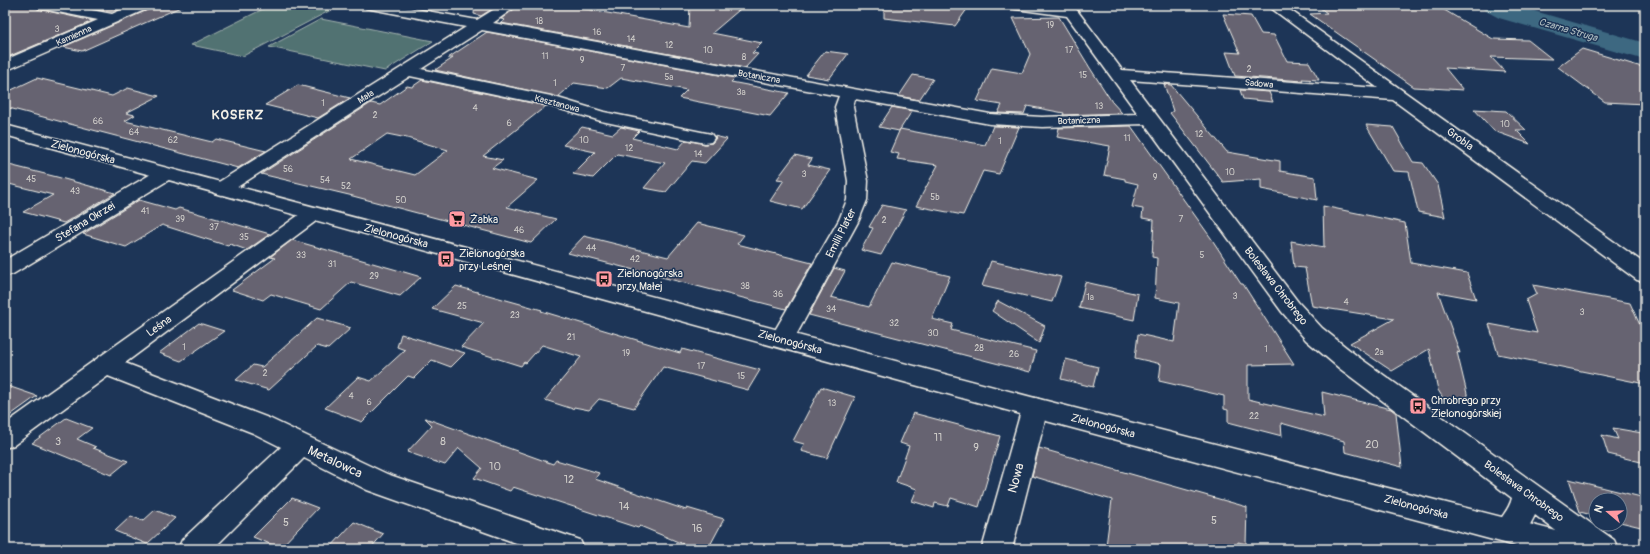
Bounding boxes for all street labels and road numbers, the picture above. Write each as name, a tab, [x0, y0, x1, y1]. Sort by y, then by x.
street label: Kamienna	[54, 23, 94, 49]
street label: Botaniczna	[737, 68, 781, 86]
street label: Sadowa	[1244, 77, 1274, 91]
street label: Mała	[356, 88, 376, 106]
street label: Kasztanowa	[533, 93, 581, 115]
street label: Botaniczna	[1057, 115, 1101, 127]
street label: Grobla	[1444, 125, 1476, 153]
street label: Zielonogórska	[50, 137, 116, 167]
street label: Stefana Okrzei	[53, 199, 117, 245]
street label: Emilii Plater	[823, 206, 859, 260]
street label: Zielonogórska	[363, 221, 429, 251]
street label: Bolesława Chrobrego	[1242, 244, 1311, 328]
street label: Leśna	[144, 313, 174, 339]
street label: Zielonogórska	[757, 327, 823, 357]
street label: Zielonogórska	[1070, 411, 1136, 441]
street label: Metalowca	[305, 442, 365, 482]
street label: Bolesława Chrobrego	[1482, 458, 1566, 524]
street label: Nowa	[1004, 461, 1028, 495]
street label: Zielonogórska	[1383, 492, 1449, 522]

